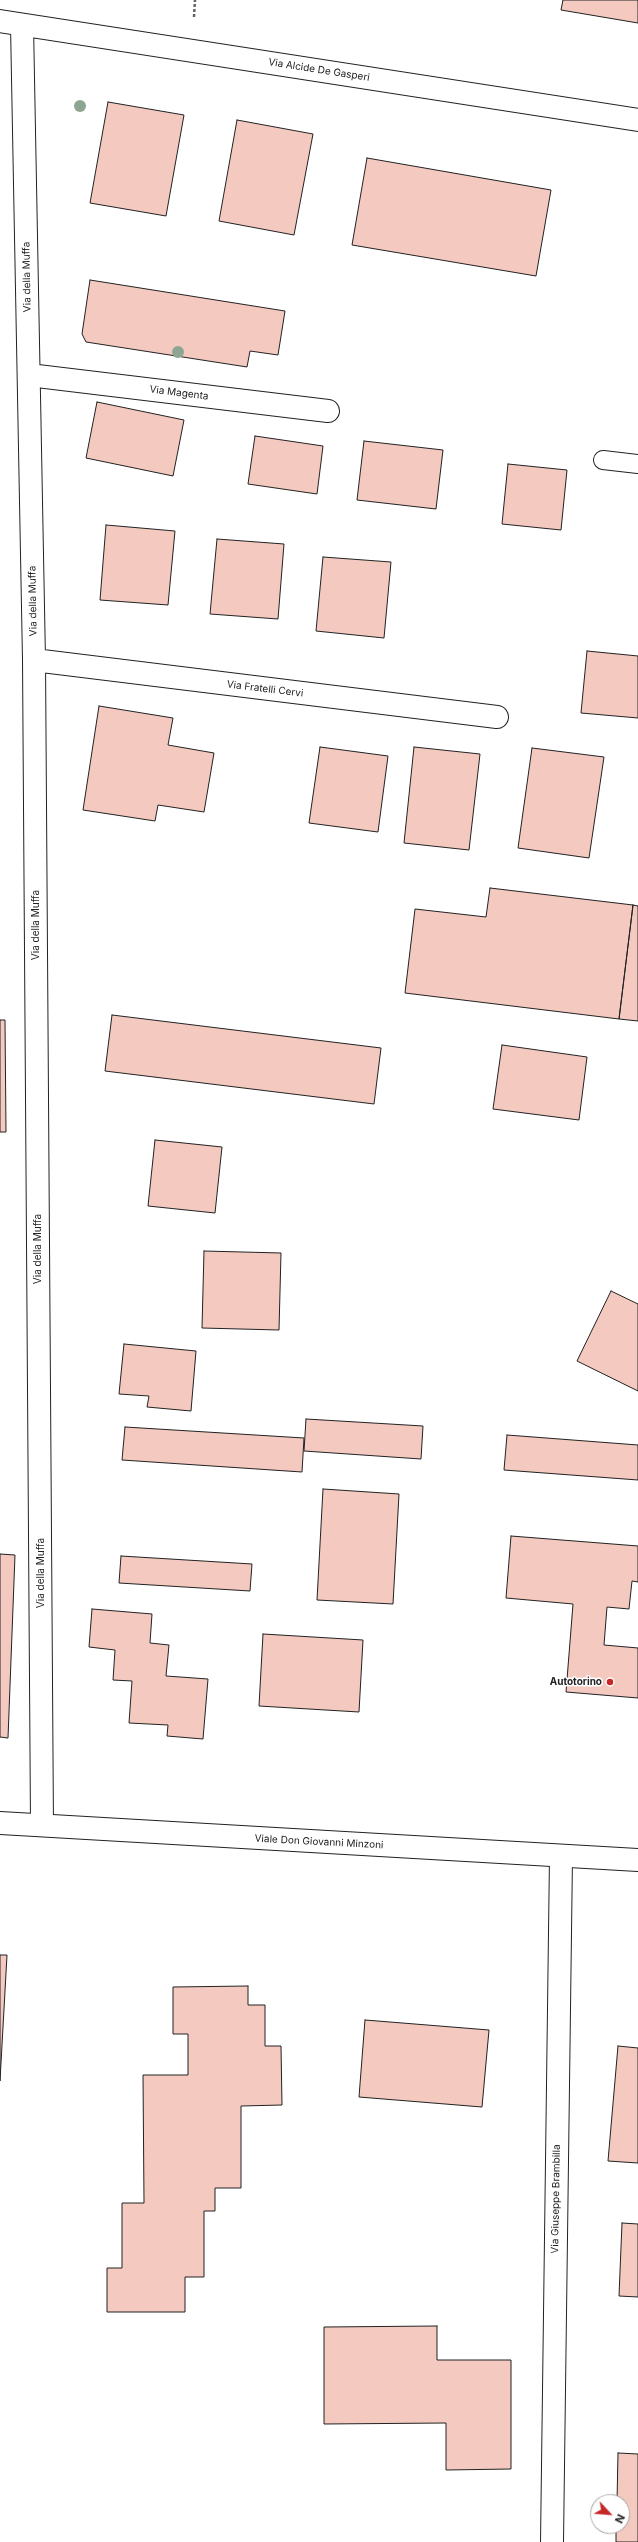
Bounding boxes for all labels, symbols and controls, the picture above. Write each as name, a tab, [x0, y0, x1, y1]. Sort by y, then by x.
street label: Via Alcide De Gasperi	[267, 56, 371, 84]
street label: Via della Muffa	[20, 242, 34, 312]
street label: Via Magenta	[149, 383, 209, 403]
street label: Via della Muffa	[26, 566, 40, 636]
street label: Via Fratelli Cervi	[226, 678, 304, 700]
street label: Via della Muffa	[30, 890, 42, 960]
street label: Via della Muffa	[32, 1214, 44, 1284]
street label: Via della Muffa	[35, 1538, 47, 1608]
place label: Autotorino	[550, 1676, 602, 1688]
marker: Autotorino	[605, 1677, 615, 1687]
street label: Viale Don Giovanni Minzoni	[254, 1833, 384, 1851]
street label: Via Giuseppe Brambilla	[549, 2144, 563, 2254]
north arrow	[590, 2494, 630, 2534]
text: N	[612, 2512, 628, 2526]

